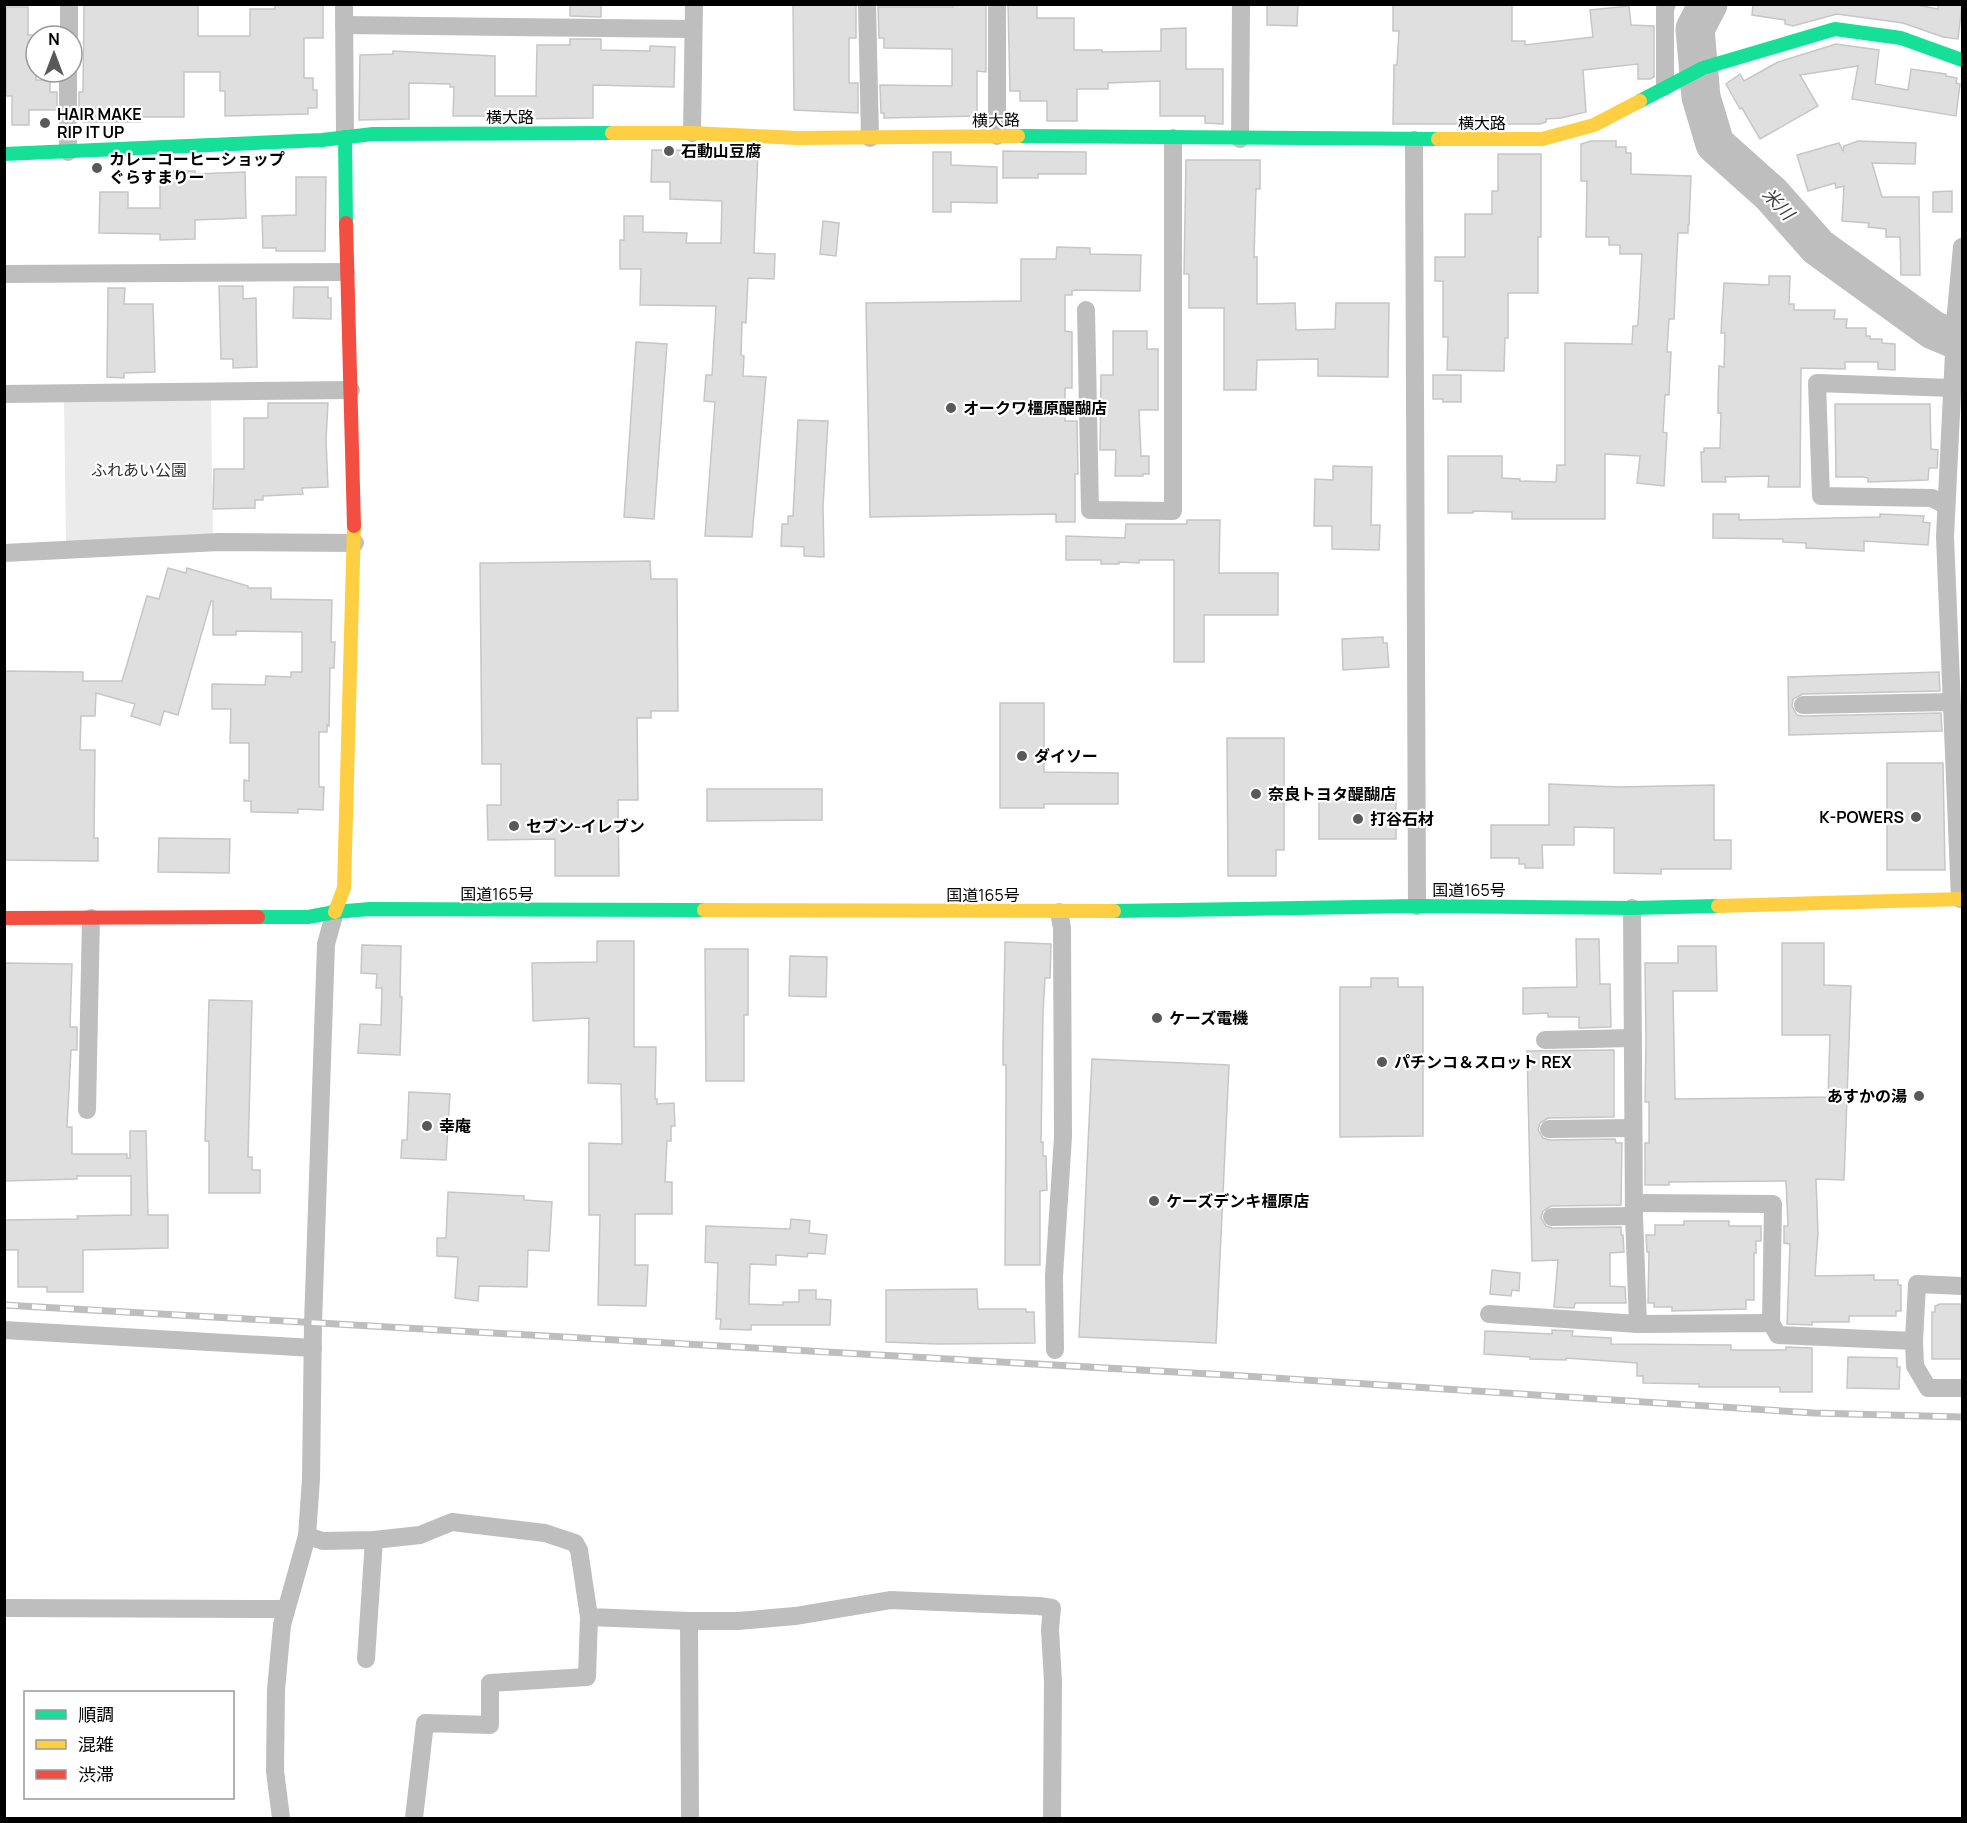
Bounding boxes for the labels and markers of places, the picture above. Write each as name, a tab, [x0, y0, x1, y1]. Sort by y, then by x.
place label: HAIR MAKE RIP IT UP	[57, 103, 142, 143]
marker: HAIR MAKE RIP IT UP	[38, 116, 52, 130]
place label: 石動山豆腐	[681, 140, 761, 162]
marker: 石動山豆腐	[662, 144, 676, 158]
place label: カレーコーヒーショップ ぐらすまりー	[109, 148, 285, 188]
marker: カレーコーヒーショップ ぐらすまりー	[90, 161, 104, 175]
place label: オークワ橿原醍醐店	[963, 397, 1107, 419]
marker: オークワ橿原醍醐店	[944, 401, 958, 415]
place label: ダイソー	[1034, 745, 1098, 767]
marker: ダイソー	[1015, 749, 1029, 763]
place label: 奈良トヨタ醍醐店	[1268, 783, 1396, 805]
marker: 奈良トヨタ醍醐店	[1249, 787, 1263, 801]
place label: K-POWERS	[1819, 806, 1904, 828]
place label: 打谷石材	[1370, 808, 1434, 830]
marker: K-POWERS	[1909, 810, 1923, 824]
marker: 打谷石材	[1351, 812, 1365, 826]
place label: セブン-イレブン	[526, 815, 645, 837]
marker: セブン-イレブン	[507, 819, 521, 833]
place label: ケーズ電機	[1169, 1007, 1248, 1029]
marker: ケーズ電機	[1150, 1011, 1164, 1025]
place label: パチンコ＆スロット REX	[1394, 1051, 1572, 1073]
marker: パチンコ＆スロット REX	[1375, 1055, 1389, 1069]
place label: あすかの湯	[1827, 1085, 1907, 1107]
marker: あすかの湯	[1912, 1089, 1926, 1103]
place label: 幸庵	[439, 1115, 471, 1137]
marker: 幸庵	[420, 1119, 434, 1133]
place label: ケーズデンキ橿原店	[1166, 1190, 1309, 1212]
marker: ケーズデンキ橿原店	[1147, 1194, 1161, 1208]

